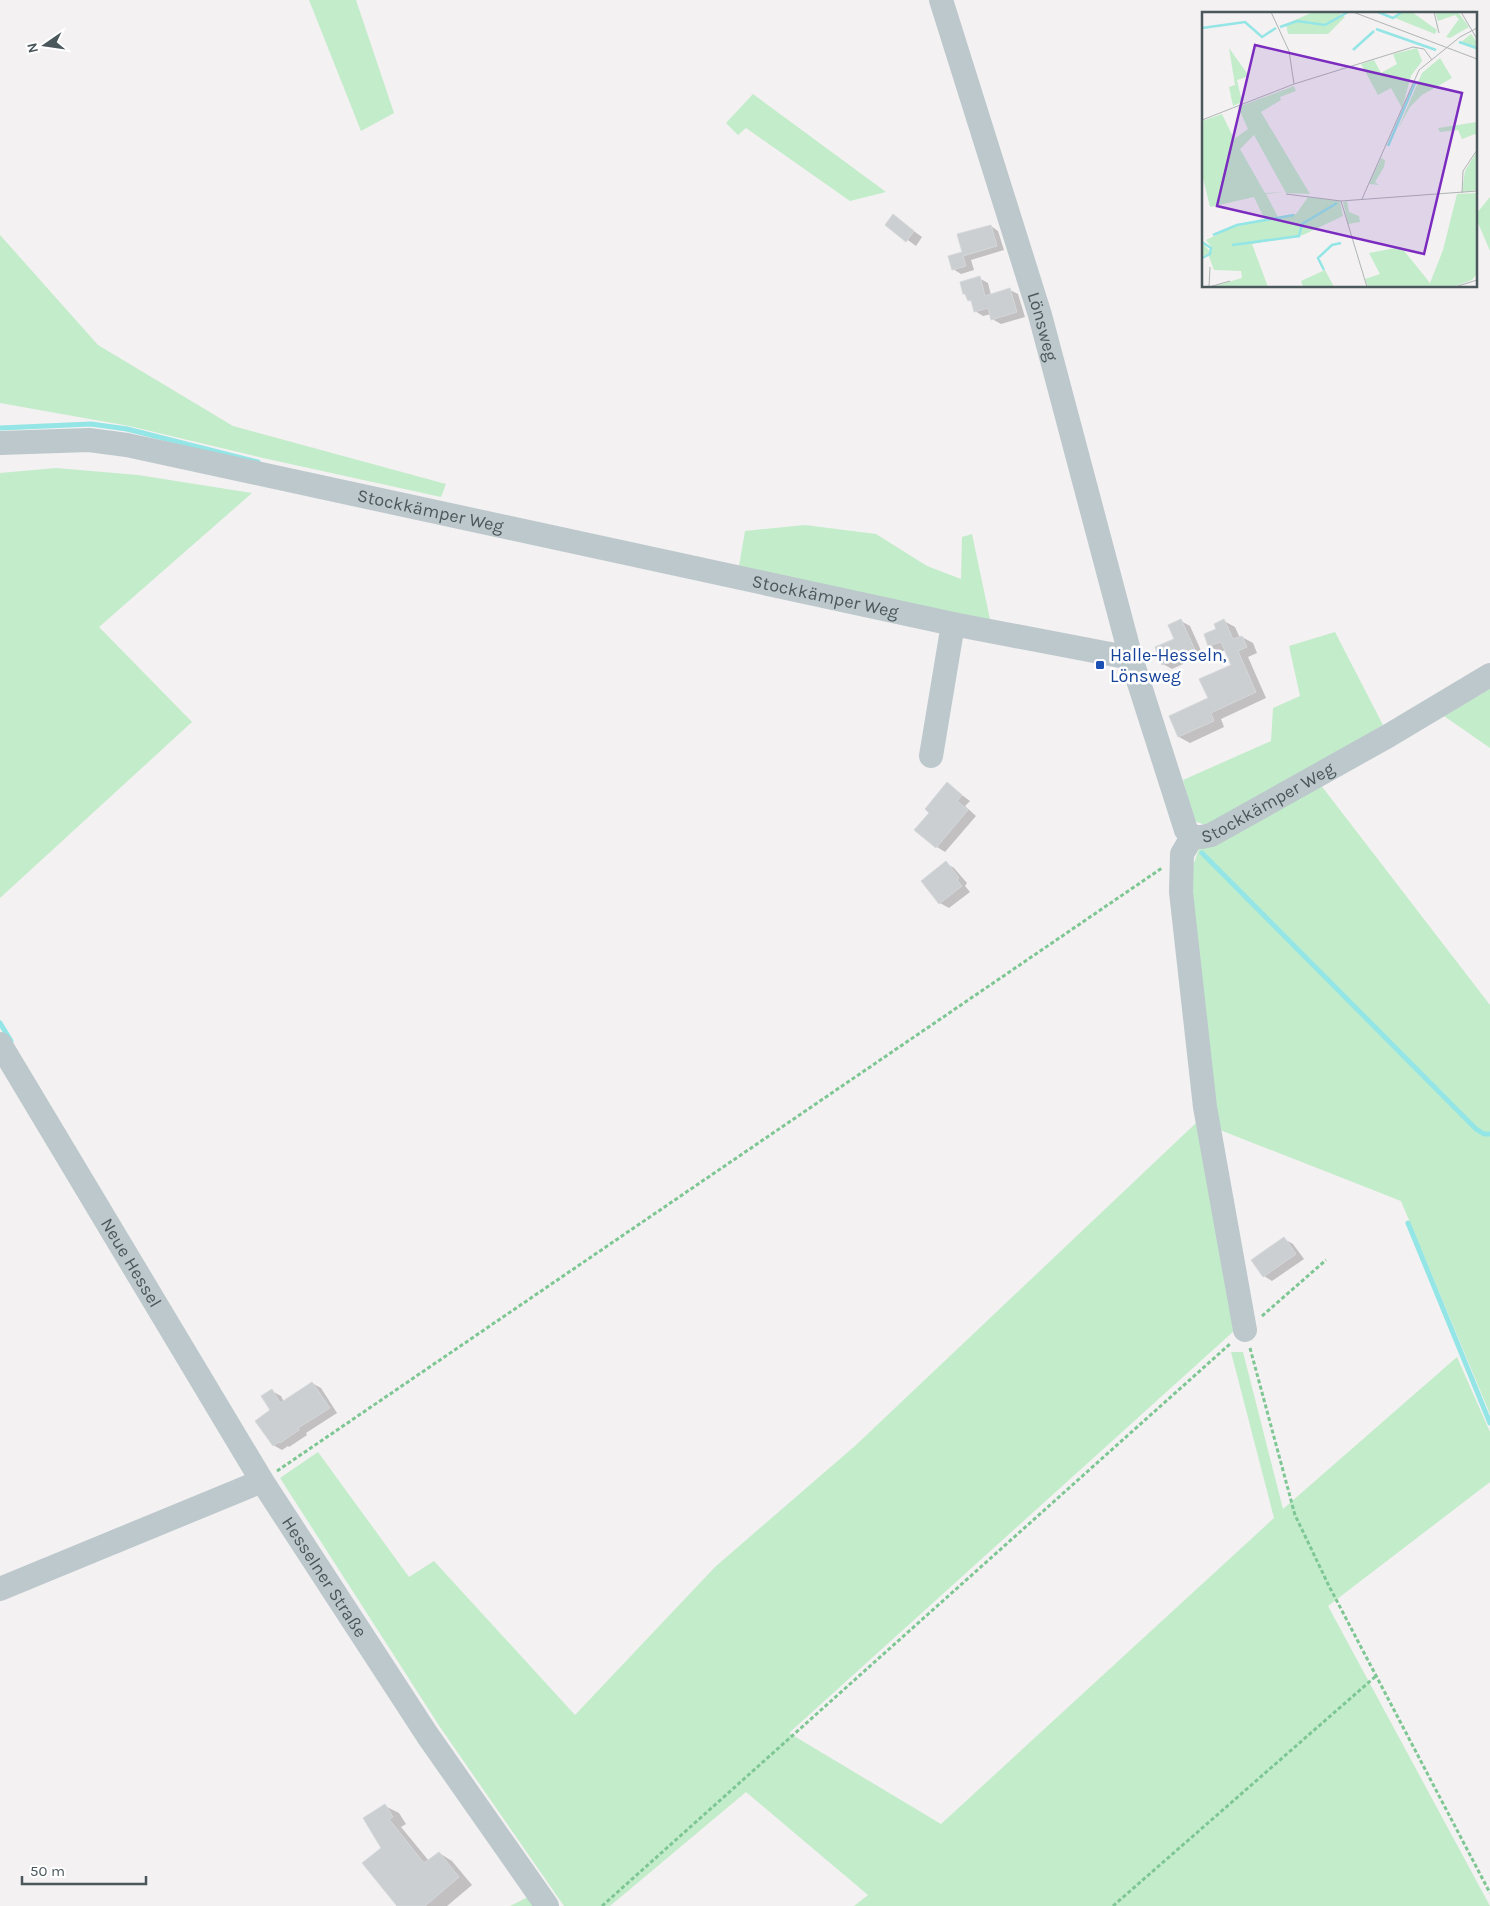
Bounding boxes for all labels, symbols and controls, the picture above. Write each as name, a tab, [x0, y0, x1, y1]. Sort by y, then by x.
inset map	[1202, 12, 1478, 288]
north arrow	[20, 20, 70, 70]
text: N	[23, 41, 42, 55]
street label: Lönsweg	[1022, 289, 1063, 364]
street label: Stockkämper Weg	[355, 484, 506, 537]
street label: Stockkämper Weg	[750, 570, 901, 623]
place label: Halle-Hesseln, Lönsweg	[1110, 644, 1227, 687]
marker: Halle-Hesseln, Lönsweg	[1094, 659, 1106, 671]
street label: Stockkämper Weg	[1199, 757, 1338, 848]
street label: Neue Hessel	[96, 1214, 166, 1311]
street label: Hesselner Straße	[277, 1512, 372, 1642]
scale bar	[22, 1854, 146, 1886]
text: 50 m	[30, 1862, 65, 1880]

